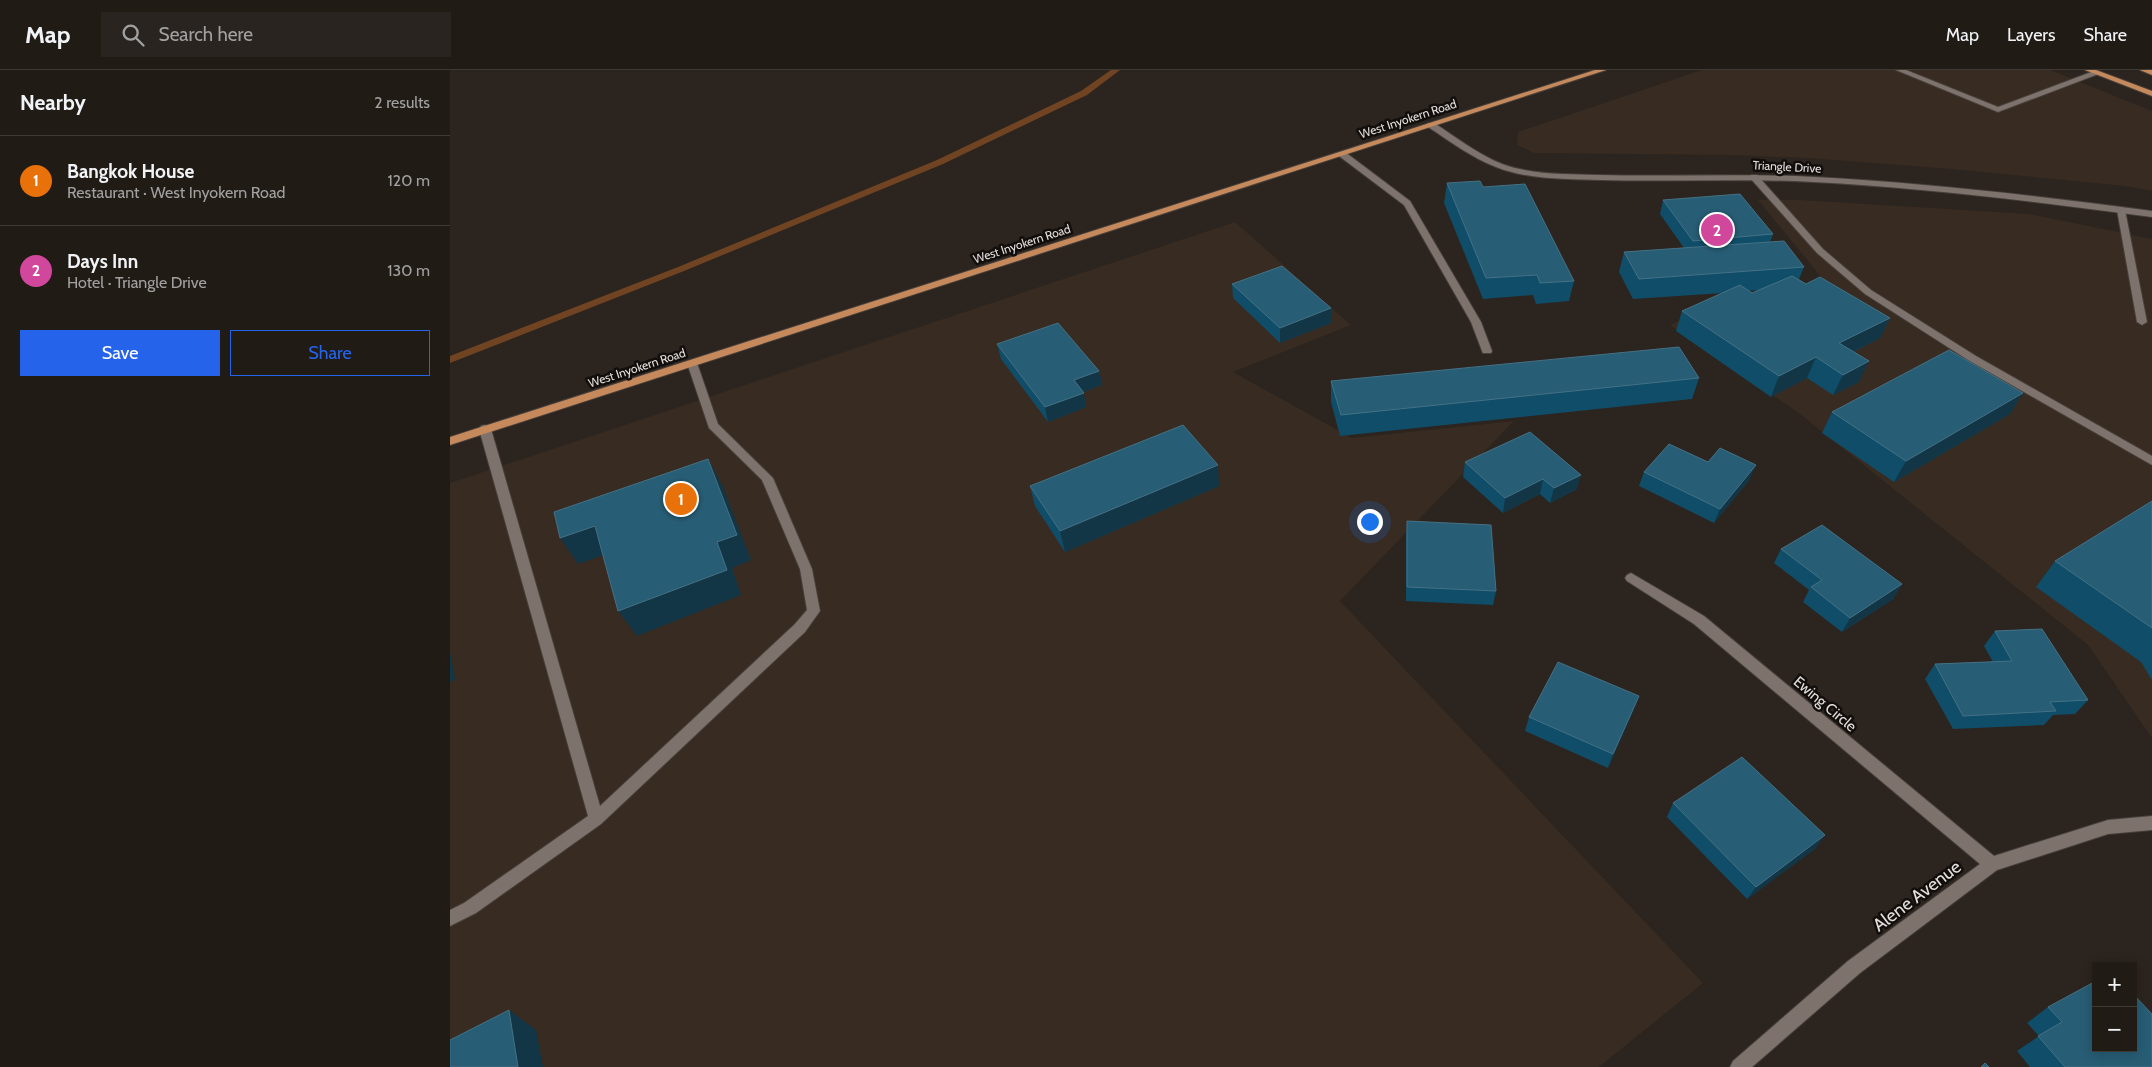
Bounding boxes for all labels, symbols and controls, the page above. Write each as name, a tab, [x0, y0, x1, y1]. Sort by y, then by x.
search box	[101, 12, 451, 57]
text: Map	[25, 20, 71, 49]
icon: search	[119, 21, 147, 49]
text: Search here	[159, 23, 253, 46]
text: Map	[1946, 24, 1979, 46]
text: Layers	[2007, 24, 2056, 46]
text: Share	[2084, 24, 2127, 46]
text: Nearby	[20, 90, 86, 115]
text: 2 results	[374, 93, 430, 112]
street label: West Inyokern Road	[1357, 96, 1458, 141]
street label: Triangle Drive	[1752, 157, 1822, 176]
text: Bangkok House	[67, 160, 194, 183]
text: 1	[33, 171, 39, 190]
text: 120 m	[388, 171, 430, 190]
text: Restaurant · West Inyokern Road	[67, 183, 285, 202]
pin: 2	[1701, 211, 1733, 249]
street label: West Inyokern Road	[971, 221, 1072, 266]
text: Days Inn	[67, 250, 138, 273]
text: 2	[32, 261, 40, 280]
text: 130 m	[387, 261, 430, 280]
text: Hotel · Triangle Drive	[67, 273, 207, 292]
button: Save	[20, 330, 220, 376]
button: Share	[230, 330, 430, 376]
street label: West Inyokern Road	[586, 345, 687, 390]
pin: 1	[665, 480, 697, 518]
your location	[1357, 509, 1383, 535]
street label: Ewing Circle	[1790, 672, 1860, 736]
street label: Alene Avenue	[1869, 856, 1965, 936]
map controls	[2092, 962, 2137, 1052]
button: +	[2092, 962, 2137, 1007]
button: −	[2092, 1007, 2137, 1052]

